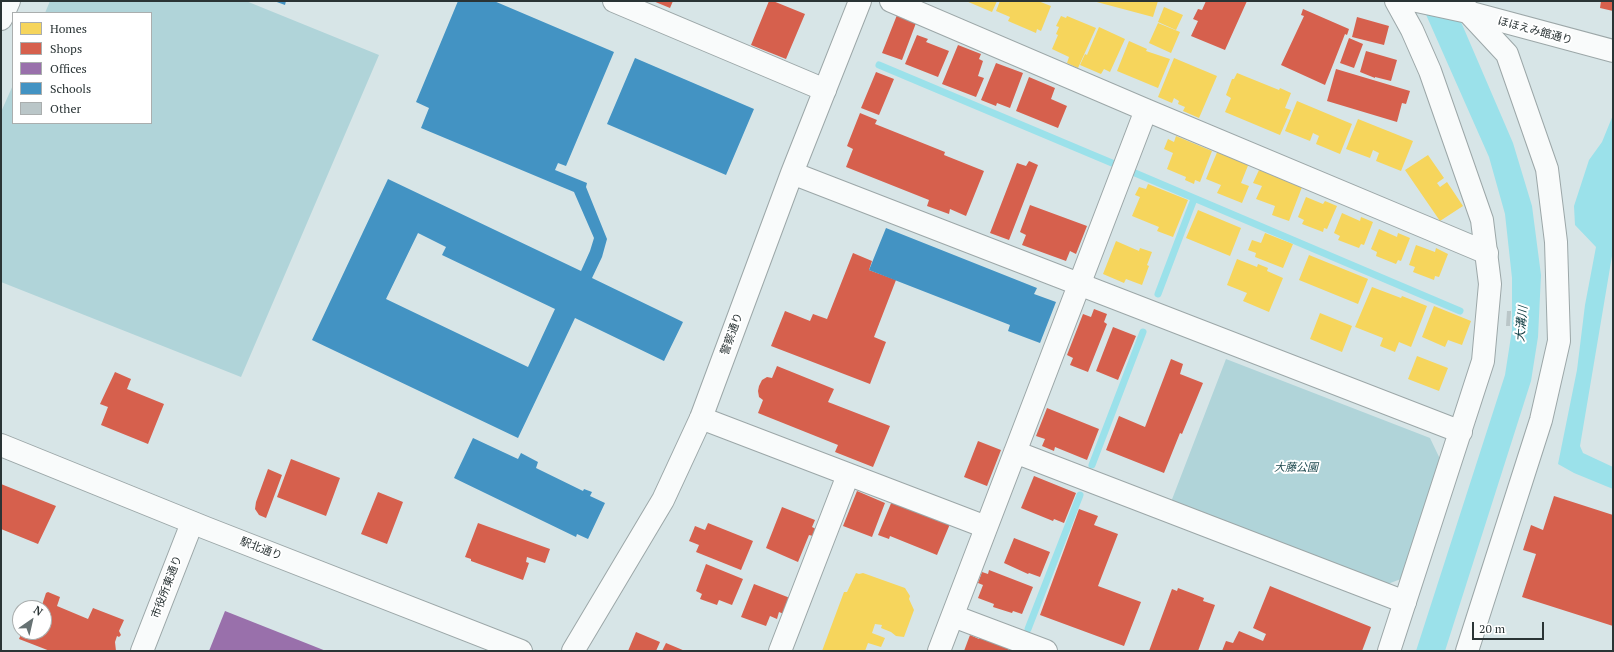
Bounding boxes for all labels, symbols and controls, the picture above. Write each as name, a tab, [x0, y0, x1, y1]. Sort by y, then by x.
legend	[12, 12, 152, 124]
street label: ほほえみ館通り	[1496, 15, 1574, 47]
text: Homes	[50, 21, 87, 36]
text: Shops	[50, 41, 82, 56]
text: Offices	[50, 61, 87, 76]
text: Schools	[50, 81, 91, 96]
text: Other	[50, 101, 81, 116]
water label: 大溝川	[1513, 305, 1531, 343]
street label: 警察通り	[718, 311, 746, 357]
park label: 大藤公園	[1274, 461, 1318, 475]
street label: 駅北通り	[238, 535, 284, 563]
street label: 市役所東通り	[149, 554, 185, 620]
north arrow	[12, 600, 52, 640]
text: N	[31, 603, 46, 619]
scale bar	[1474, 614, 1546, 640]
text: 20 m	[1479, 621, 1505, 636]

